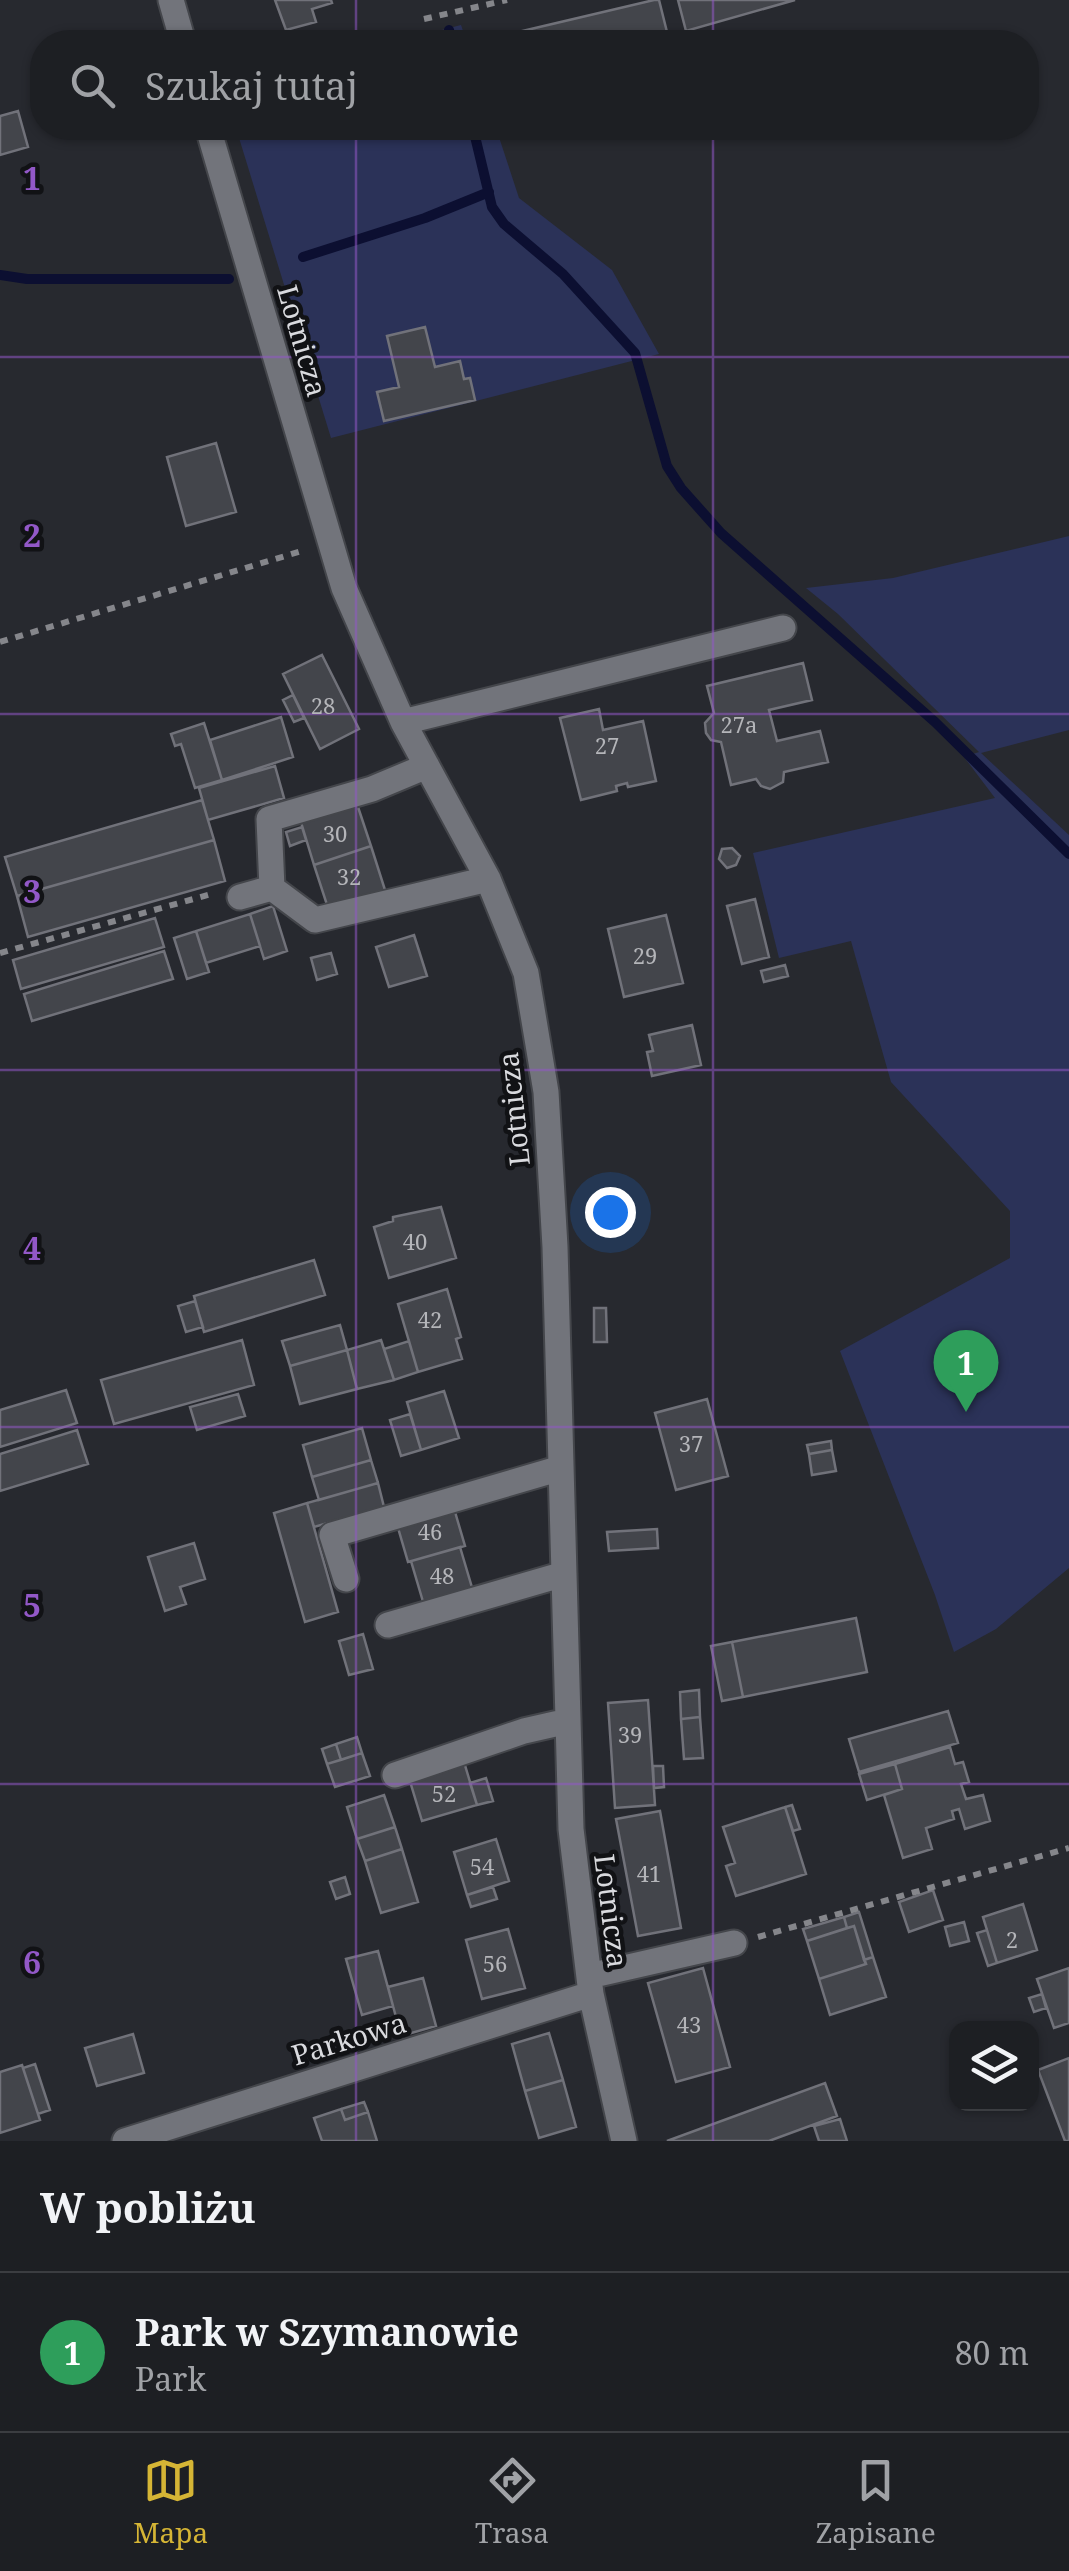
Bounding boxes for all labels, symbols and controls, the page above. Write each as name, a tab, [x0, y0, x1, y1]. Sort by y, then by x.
search box	[30, 30, 1039, 140]
icon: search	[65, 58, 120, 113]
text: Szukaj tutaj	[145, 59, 358, 111]
text: 1	[23, 156, 41, 199]
street label: Lotnicza	[269, 281, 337, 401]
text: 2	[23, 513, 41, 556]
house number: 28	[311, 690, 335, 720]
house number: 27a	[721, 709, 757, 739]
house number: 27	[595, 730, 619, 760]
house number: 30	[323, 818, 347, 848]
house number: 32	[337, 861, 361, 891]
text: 3	[23, 869, 41, 912]
house number: 29	[633, 940, 657, 970]
street label: Lotnicza	[488, 1050, 538, 1168]
your location	[585, 1187, 636, 1238]
text: 4	[23, 1226, 41, 1269]
house number: 40	[403, 1226, 427, 1256]
house number: 42	[418, 1304, 442, 1334]
pin: 1	[934, 1330, 998, 1412]
house number: 37	[679, 1428, 703, 1458]
house number: 46	[418, 1516, 442, 1546]
house number: 48	[430, 1560, 454, 1590]
text: 5	[23, 1583, 41, 1626]
house number: 39	[618, 1719, 642, 1749]
house number: 52	[432, 1778, 456, 1808]
house number: 54	[470, 1851, 494, 1881]
street label: Lotnicza	[586, 1852, 638, 1970]
house number: 41	[637, 1858, 661, 1888]
house number: 2	[1006, 1924, 1018, 1954]
text: 6	[23, 1940, 41, 1983]
house number: 56	[483, 1948, 507, 1978]
street label: Parkowa	[287, 2003, 411, 2073]
house number: 43	[677, 2009, 701, 2039]
map controls	[949, 2021, 1039, 2111]
button: layers	[949, 2021, 1039, 2111]
text: W pobliżu	[40, 2178, 256, 2235]
text: Park w Szymanowie	[135, 2305, 519, 2357]
text: 1	[63, 2331, 82, 2374]
text: 80 m	[955, 2331, 1029, 2374]
text: Park	[135, 2357, 206, 2400]
tab: Mapa	[133, 2453, 208, 2551]
tab: Trasa	[475, 2453, 549, 2551]
tab: Zapisane	[816, 2453, 936, 2551]

